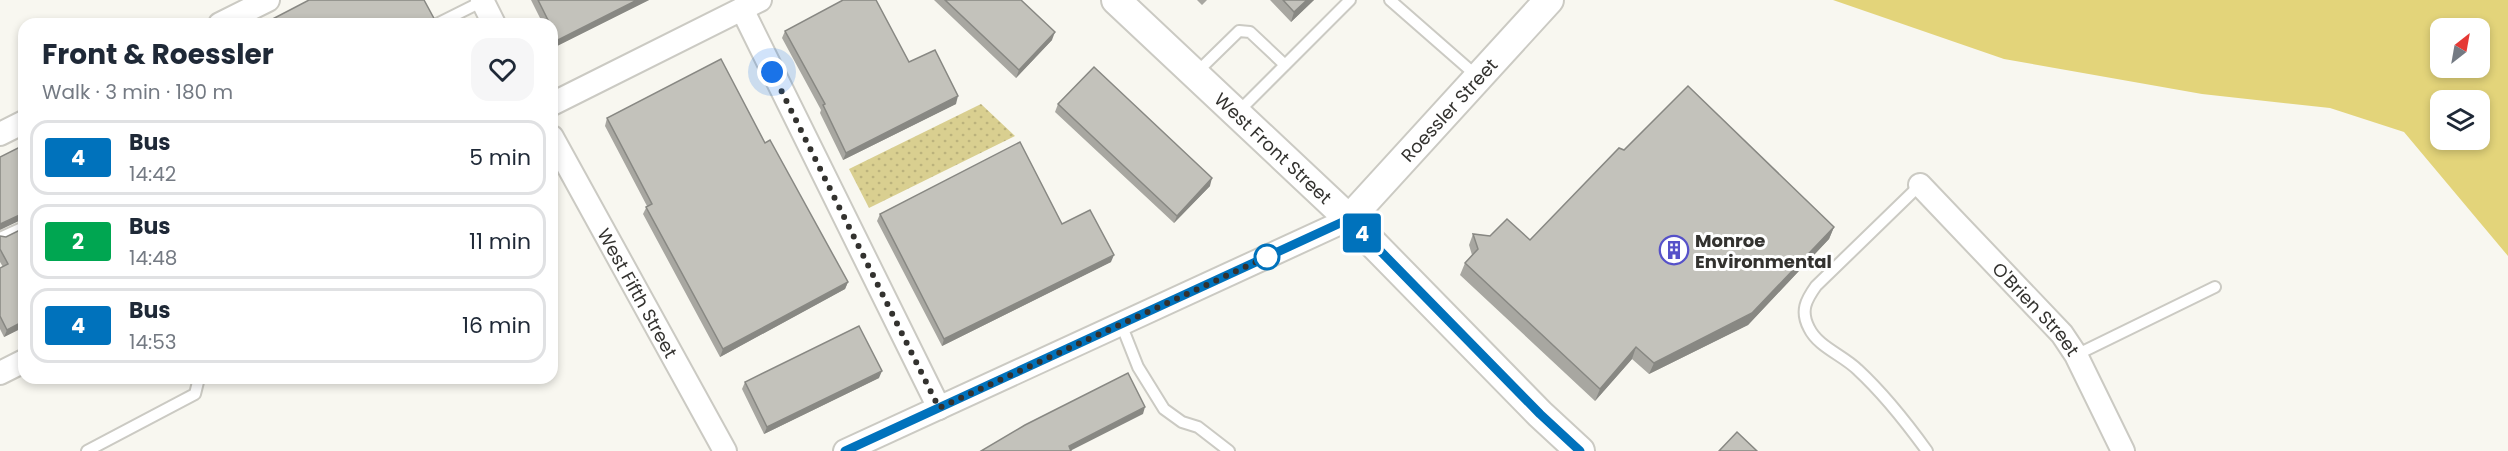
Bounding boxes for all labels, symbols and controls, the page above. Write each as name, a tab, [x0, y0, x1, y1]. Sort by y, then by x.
north arrow	[2430, 18, 2490, 78]
map controls	[2430, 18, 2490, 150]
text: Front & Roessler	[42, 35, 274, 74]
button: heart	[471, 38, 534, 101]
street label: Roessler Street	[1395, 52, 1503, 167]
your location	[757, 57, 787, 87]
text: Walk · 3 min · 180 m	[42, 78, 233, 106]
street label: West Front Street	[1209, 87, 1338, 209]
button: layers	[2430, 90, 2490, 150]
text: Bus	[129, 127, 171, 158]
text: 5 min	[469, 142, 531, 173]
text: 4	[71, 143, 85, 172]
text: 14:42	[129, 160, 176, 188]
text: Bus	[129, 211, 171, 242]
line badge: 4	[1342, 214, 1382, 252]
text: 4	[1355, 219, 1369, 248]
street label: West Fifth Street	[592, 224, 684, 362]
text: 11 min	[469, 226, 531, 257]
text: 2	[72, 227, 84, 256]
place label: Monroe Environmental	[1695, 228, 1832, 274]
building icon: Monroe Environmental	[1658, 234, 1690, 266]
text: 14:48	[129, 244, 177, 272]
unlabelled marker	[1254, 244, 1280, 270]
street label: O'Brien Street	[1987, 256, 2086, 361]
text: Bus	[129, 295, 171, 326]
text: 16 min	[462, 310, 531, 341]
text: 4	[71, 311, 85, 340]
text: 14:53	[129, 328, 177, 356]

